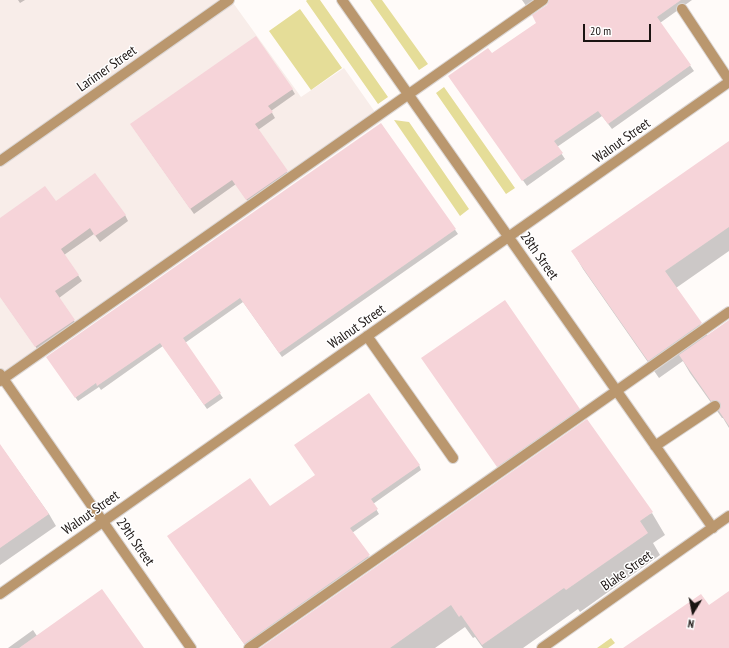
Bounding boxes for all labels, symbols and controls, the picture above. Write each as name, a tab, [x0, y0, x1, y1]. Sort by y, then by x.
scale bar	[585, 16, 653, 42]
text: 20 m	[590, 23, 611, 38]
street label: Larimer Street	[74, 42, 140, 96]
street label: Walnut Street	[590, 115, 654, 167]
street label: 28th Street	[516, 229, 562, 283]
street label: Walnut Street	[325, 301, 389, 353]
street label: Walnut Street	[59, 487, 123, 539]
street label: 29th Street	[112, 515, 158, 569]
street label: Blake Street	[598, 547, 656, 595]
north arrow	[673, 592, 713, 632]
text: N	[687, 616, 695, 631]

